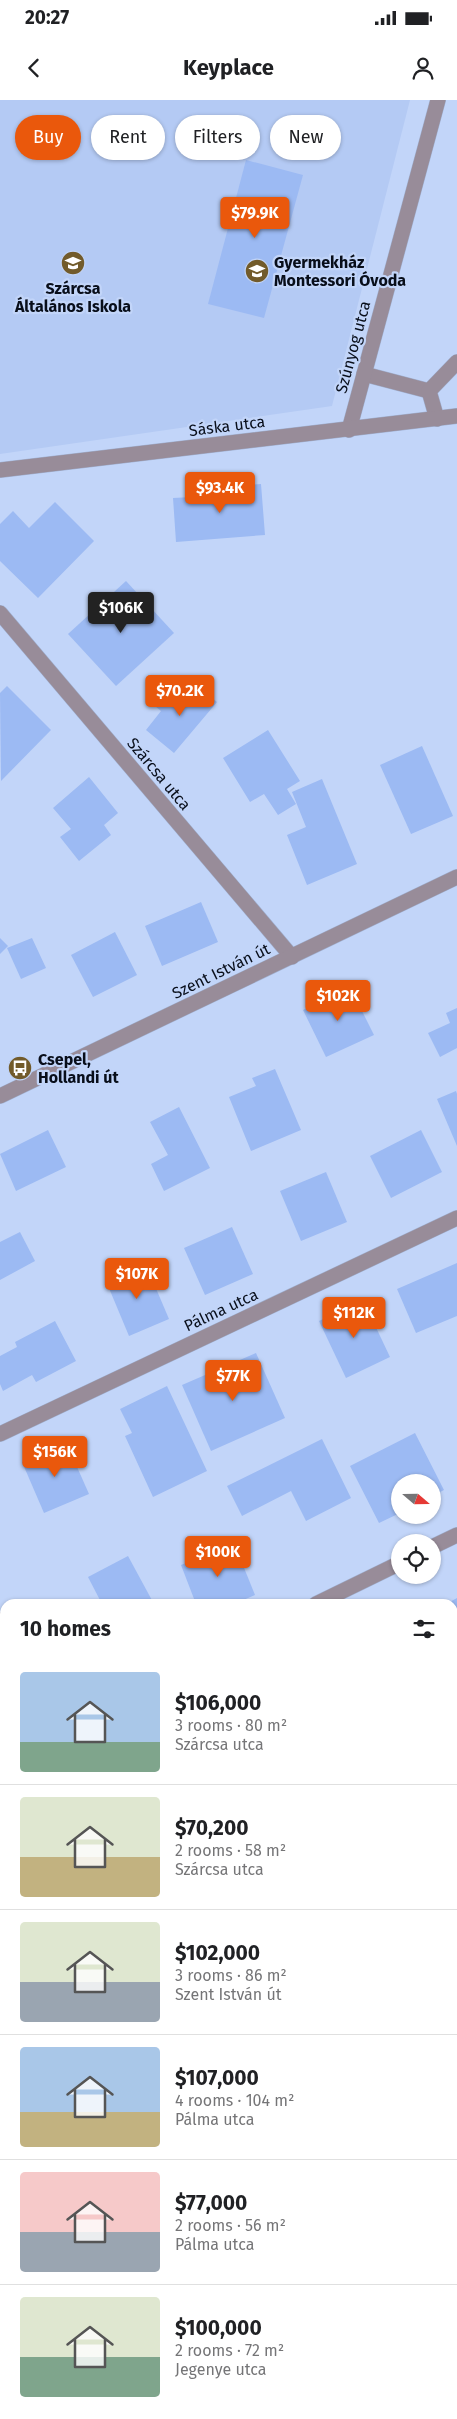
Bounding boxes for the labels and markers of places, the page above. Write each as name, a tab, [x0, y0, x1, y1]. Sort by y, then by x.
pin: $79.9K	[214, 196, 296, 239]
school or university icon: Szárcsa Általános Iskola	[60, 250, 86, 276]
place label: Gyermekház Montessori Óvoda	[274, 253, 406, 290]
school or university icon: Gyermekház Montessori Óvoda	[244, 258, 270, 284]
place label: Szárcsa Általános Iskola	[14, 279, 131, 316]
pin: $93.4K	[179, 472, 261, 514]
pin: $106K	[86, 592, 156, 634]
pin: $70.2K	[139, 674, 221, 717]
pin: $102K	[303, 980, 373, 1022]
place label: Csepel, Hollandi út	[38, 1050, 119, 1087]
bus stop icon: Csepel, Hollandi út	[7, 1055, 33, 1081]
pin: $107K	[102, 1258, 172, 1300]
pin: $112K	[319, 1296, 389, 1339]
pin: $77K	[203, 1360, 263, 1402]
pin: $156K	[20, 1436, 90, 1478]
pin: $100K	[183, 1536, 253, 1578]

